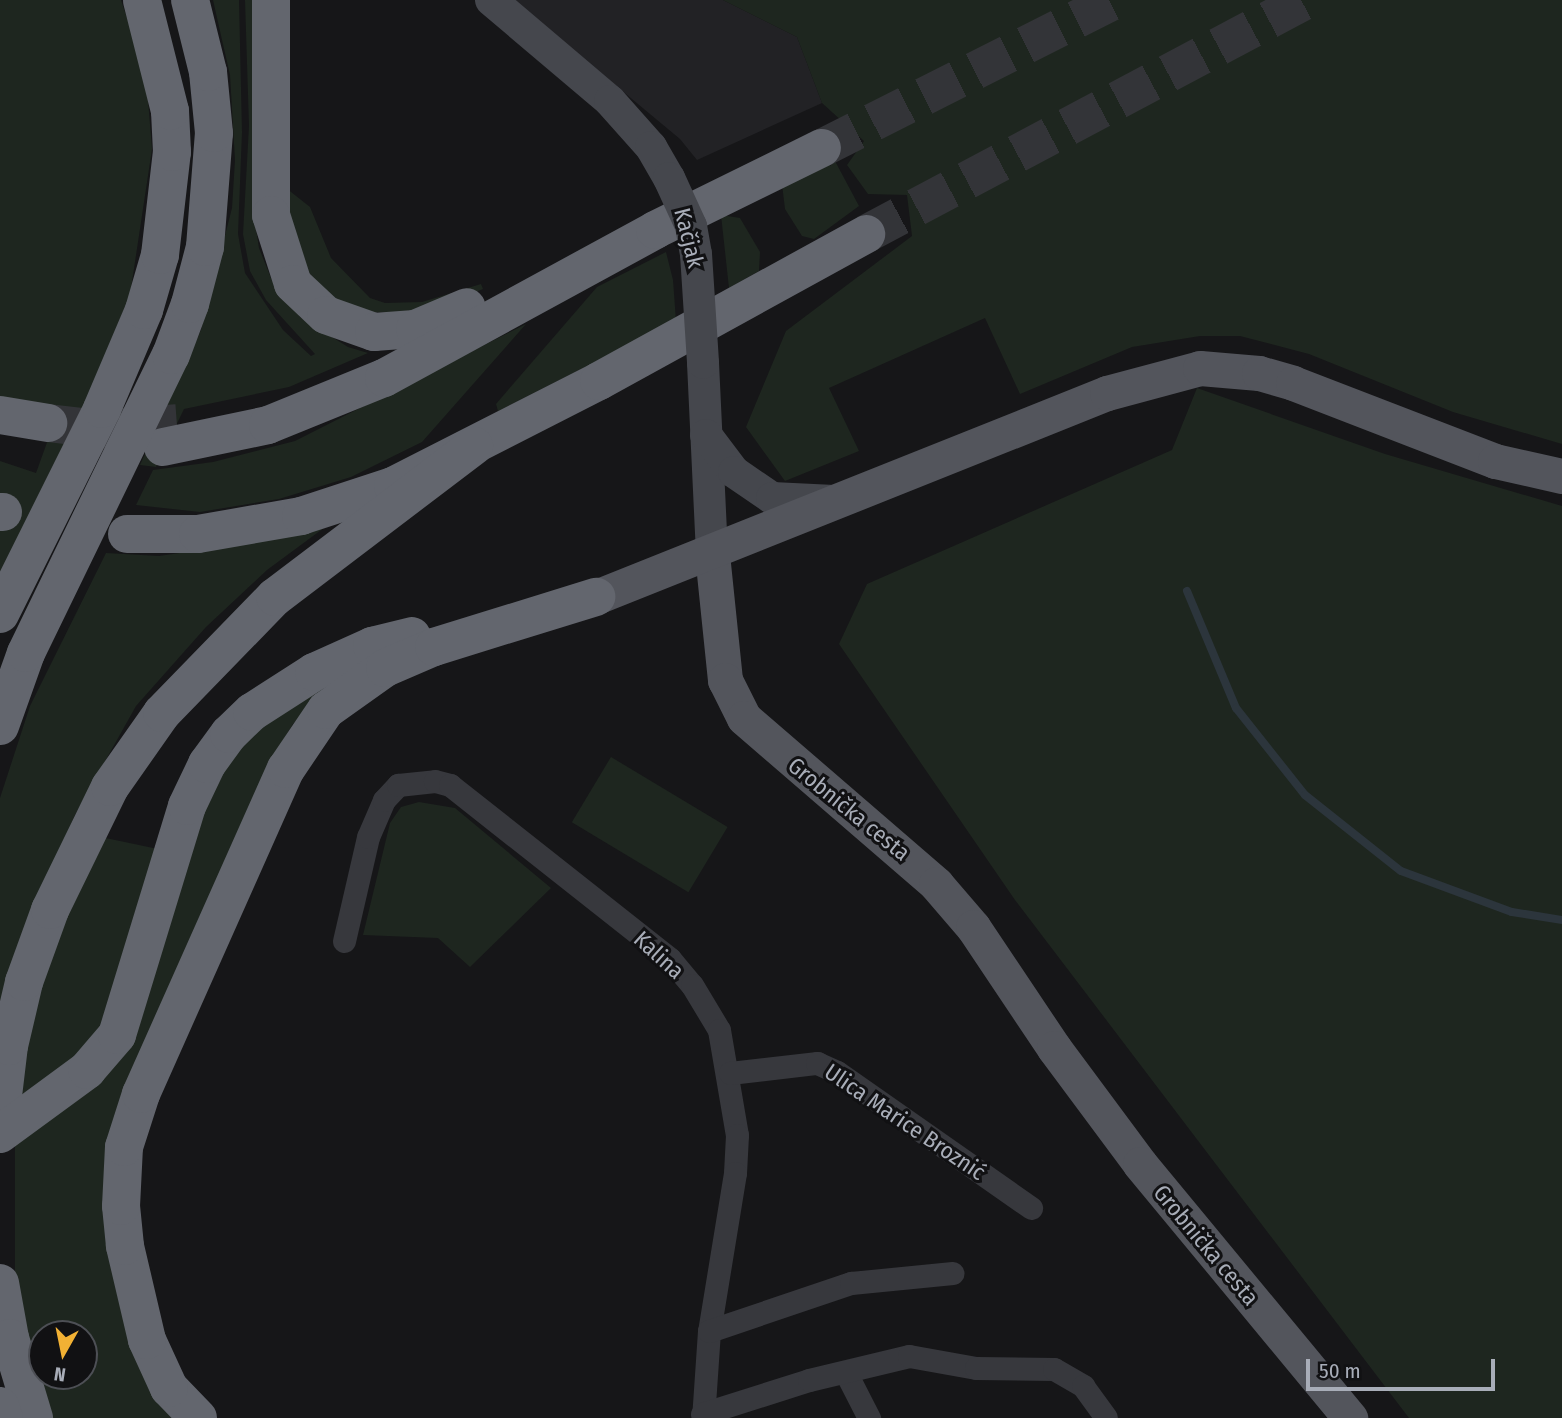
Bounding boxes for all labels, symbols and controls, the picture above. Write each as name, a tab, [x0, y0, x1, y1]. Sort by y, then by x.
street label: Kačjak	[668, 205, 710, 271]
street label: Grobnička cesta	[782, 751, 916, 867]
street label: Kalina	[628, 925, 690, 985]
street label: Ulica Marice Broznić	[819, 1058, 991, 1186]
street label: Grobnička cesta	[1148, 1179, 1264, 1311]
north arrow	[28, 1320, 98, 1390]
scale bar	[1310, 1344, 1499, 1388]
text: 50 m	[1319, 1358, 1361, 1384]
text: N	[53, 1362, 67, 1387]

